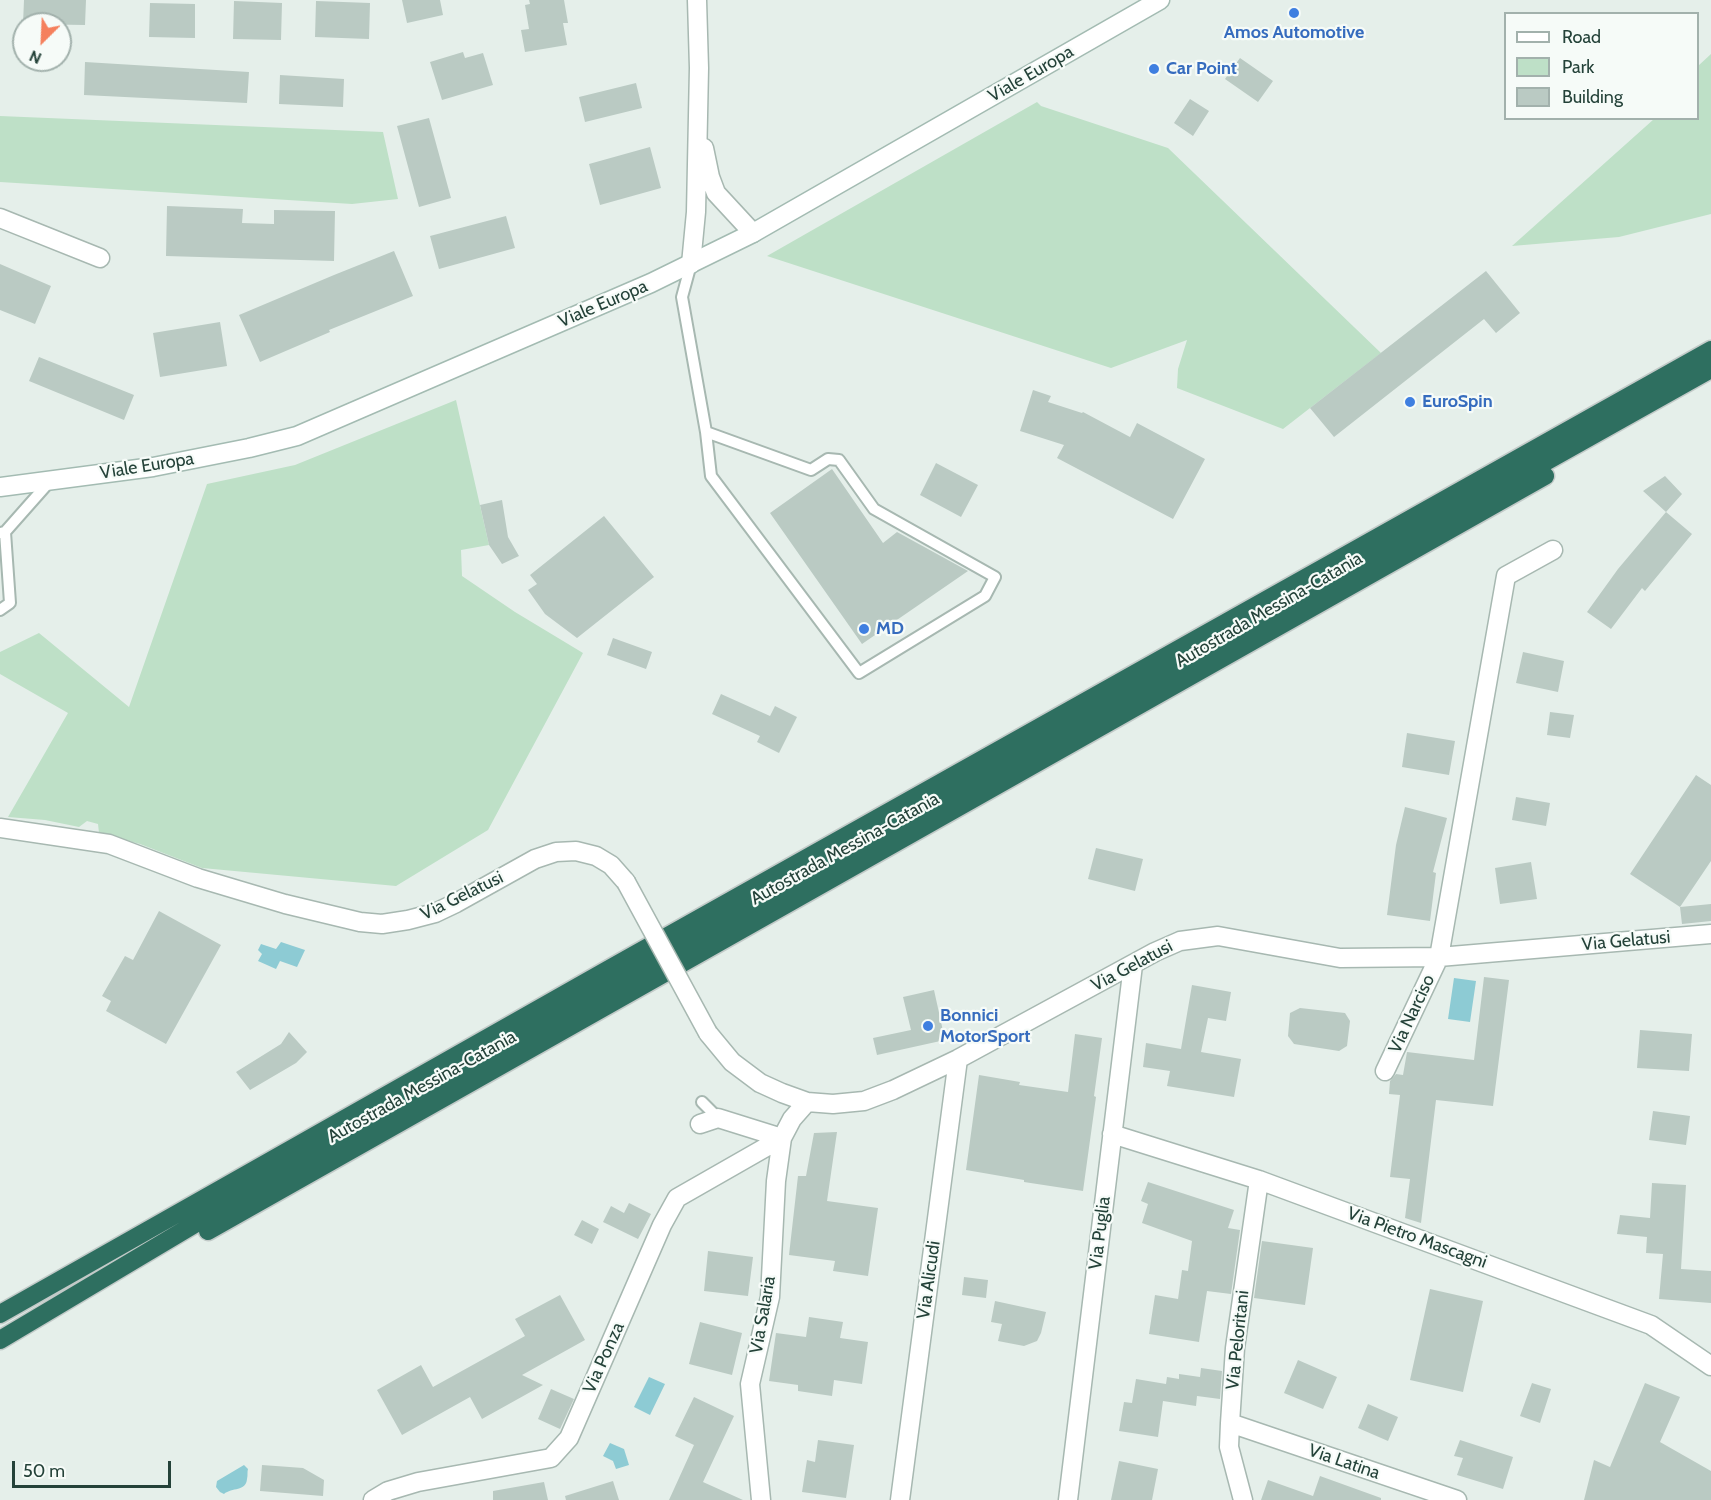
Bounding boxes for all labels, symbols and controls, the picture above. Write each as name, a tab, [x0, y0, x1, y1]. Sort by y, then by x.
marker: Amos Automotive	[1287, 6, 1301, 20]
north arrow	[12, 12, 72, 72]
legend	[1504, 12, 1699, 120]
place label: Amos Automotive	[1224, 22, 1364, 44]
text: Road	[1562, 26, 1601, 48]
street label: Viale Europa	[985, 41, 1077, 107]
text: N	[26, 46, 44, 68]
text: Park	[1562, 56, 1594, 78]
place label: Car Point	[1166, 58, 1237, 80]
marker: Car Point	[1147, 62, 1161, 76]
text: Building	[1562, 86, 1623, 108]
street label: Viale Europa	[555, 276, 651, 332]
place label: EuroSpin	[1422, 391, 1493, 413]
marker: EuroSpin	[1403, 395, 1417, 409]
street label: Viale Europa	[99, 448, 195, 484]
street label: Autostrada Messina-Catania	[1172, 548, 1366, 672]
place label: MD	[876, 618, 904, 640]
marker: MD	[857, 622, 871, 636]
street label: Autostrada Messina-Catania	[747, 788, 943, 910]
street label: Via Gelatusi	[417, 867, 507, 925]
street label: Via Gelatusi	[1581, 926, 1671, 956]
street label: Via Gelatusi	[1088, 936, 1176, 996]
street label: Via Narciso	[1384, 971, 1440, 1057]
place label: Bonnici MotorSport	[940, 1005, 1030, 1048]
marker: Bonnici MotorSport	[921, 1019, 935, 1033]
street label: Autostrada Messina-Catania	[324, 1026, 520, 1148]
street label: Via Puglia	[1085, 1195, 1115, 1271]
street label: Via Pietro Mascagni	[1344, 1203, 1490, 1273]
street label: Via Alicudi	[913, 1240, 945, 1320]
street label: Via Salaria	[746, 1274, 780, 1356]
street label: Via Peloritani	[1222, 1289, 1254, 1391]
street label: Via Ponza	[579, 1319, 629, 1397]
street label: Via Latina	[1305, 1440, 1383, 1484]
scale bar	[15, 1449, 174, 1487]
text: 50 m	[23, 1460, 65, 1482]

